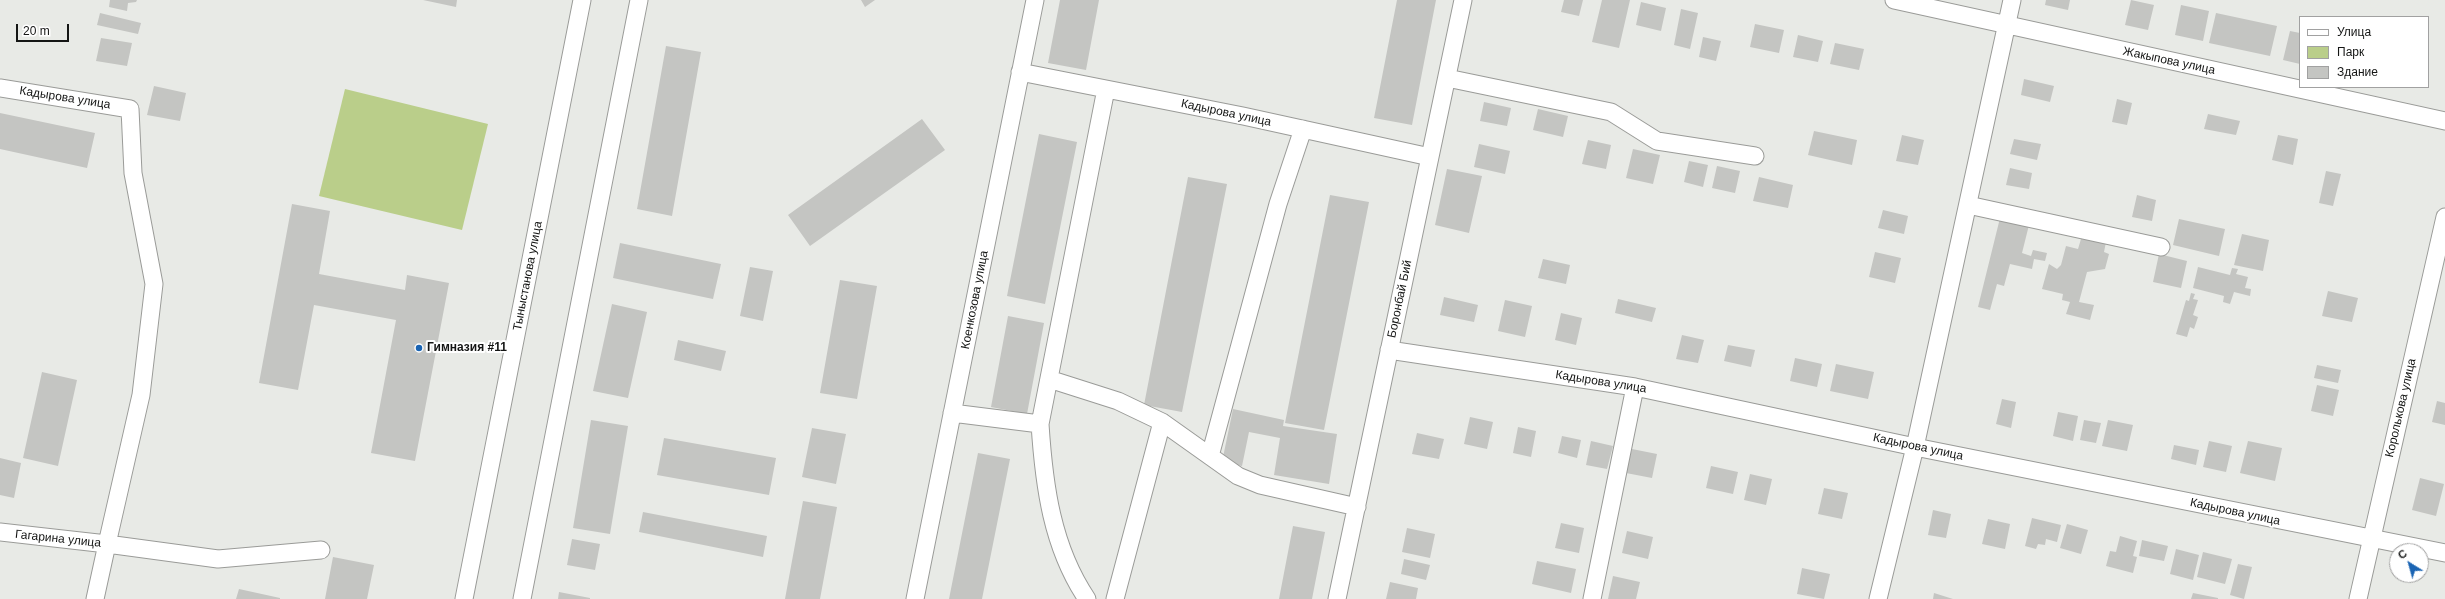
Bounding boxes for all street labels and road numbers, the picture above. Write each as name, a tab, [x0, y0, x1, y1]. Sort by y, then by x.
street label: Жакыпова улица	[2121, 44, 2217, 78]
street label: Кадырова улица	[19, 84, 111, 112]
street label: Кадырова улица	[1180, 96, 1272, 130]
street label: Тыныстанова улица	[510, 220, 546, 332]
street label: Коенкозова улица	[958, 249, 992, 351]
street label: Боронбай Бий	[1385, 259, 1415, 339]
street label: Королькова улица	[2383, 357, 2419, 459]
street label: Кадырова улица	[1555, 368, 1647, 396]
street label: Кадырова улица	[1872, 430, 1964, 464]
street label: Кадырова улица	[2189, 495, 2281, 529]
street label: Гагарина улица	[14, 527, 102, 551]

